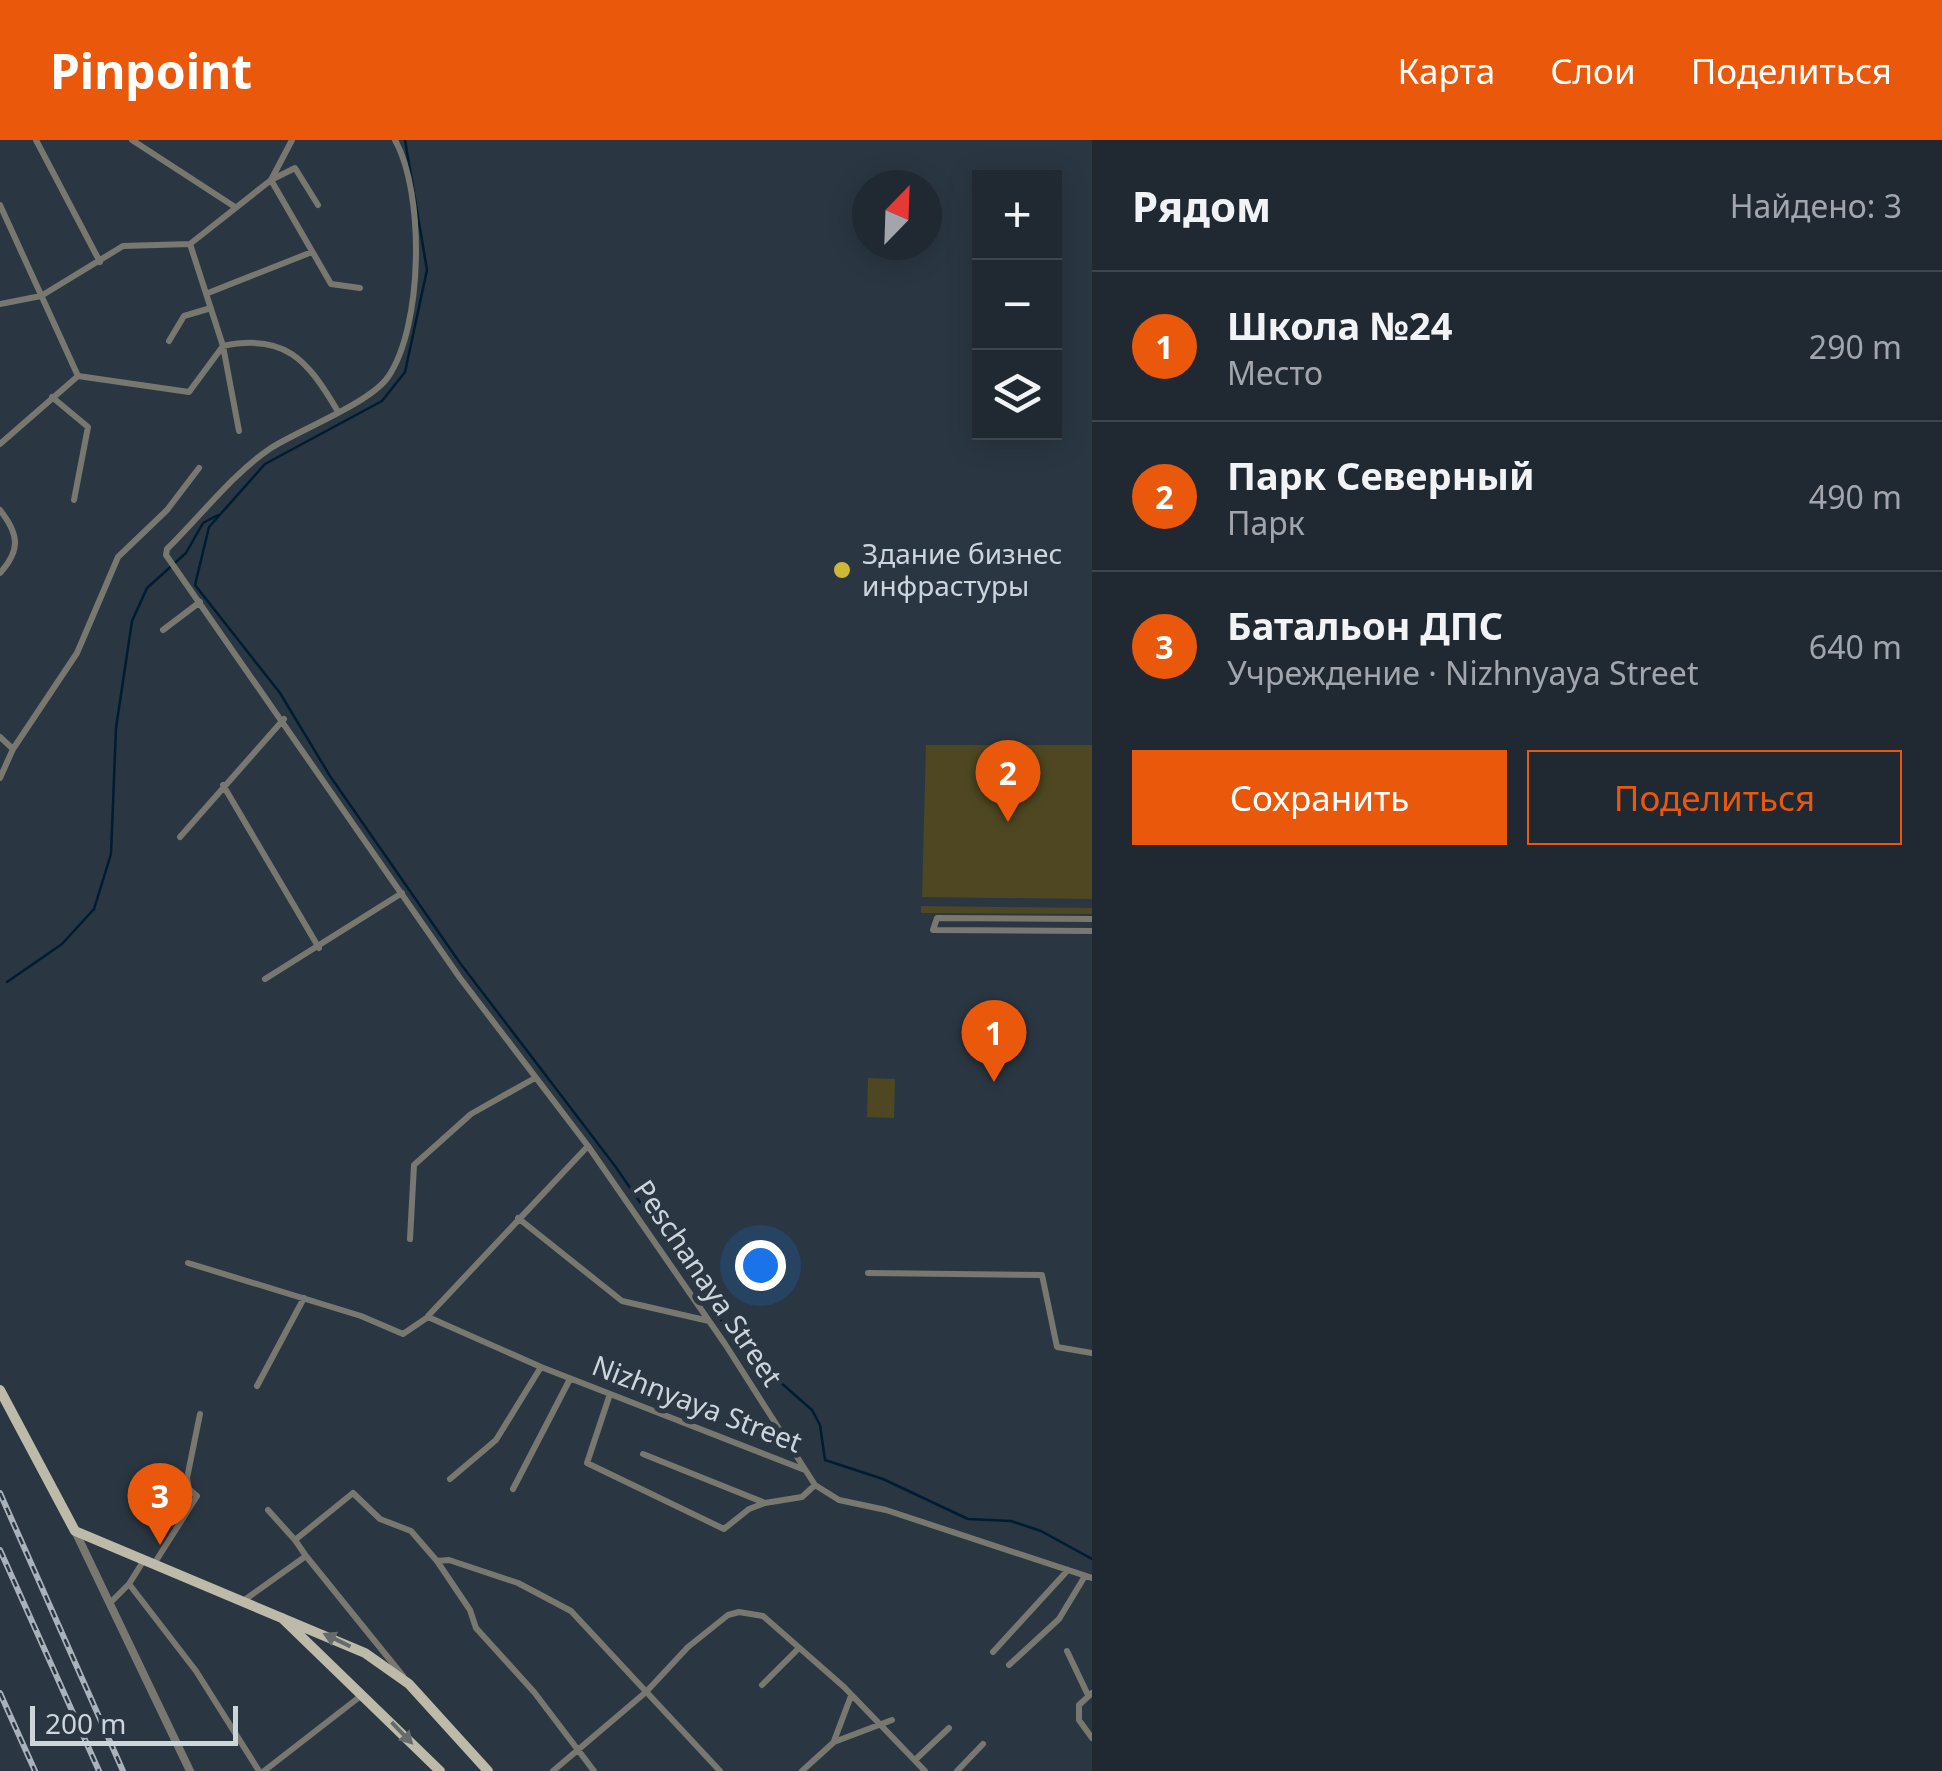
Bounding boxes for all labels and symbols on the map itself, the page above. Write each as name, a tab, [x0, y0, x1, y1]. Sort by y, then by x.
north arrow	[852, 170, 942, 260]
place label: Здание бизнес инфрастуры	[862, 534, 1062, 604]
marker: Здание бизнес инфрастуры	[831, 559, 853, 581]
pin: 2	[976, 740, 1040, 822]
pin: 1	[962, 1000, 1026, 1082]
street label: Peschanaya Street	[626, 1172, 792, 1393]
your location	[735, 1240, 786, 1291]
street label: Nizhnyaya Street	[587, 1346, 808, 1461]
pin: 3	[128, 1462, 192, 1545]
one-way arrow	[322, 1631, 351, 1648]
scale bar	[30, 1701, 238, 1746]
one-way arrow	[390, 1720, 413, 1744]

